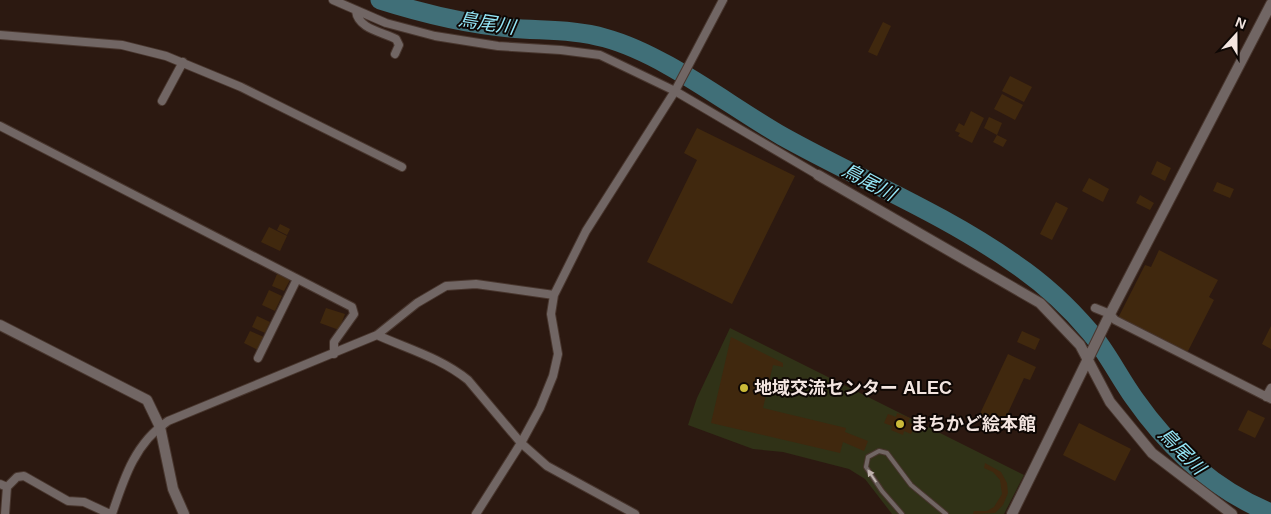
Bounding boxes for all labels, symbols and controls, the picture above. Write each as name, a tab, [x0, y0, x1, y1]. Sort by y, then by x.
water label: 鳥尾川	[457, 8, 519, 38]
north arrow	[1211, 10, 1261, 60]
text: N	[1233, 14, 1248, 32]
water label: 鳥尾川	[839, 159, 901, 206]
place label: 地域交流センター ALEC	[754, 378, 952, 398]
marker: 地域交流センター ALEC	[738, 382, 750, 394]
place label: まちかど絵本館	[910, 414, 1036, 434]
marker: まちかど絵本館	[894, 418, 906, 430]
water label: 鳥尾川	[1154, 423, 1211, 480]
one-way arrow	[867, 470, 877, 483]

